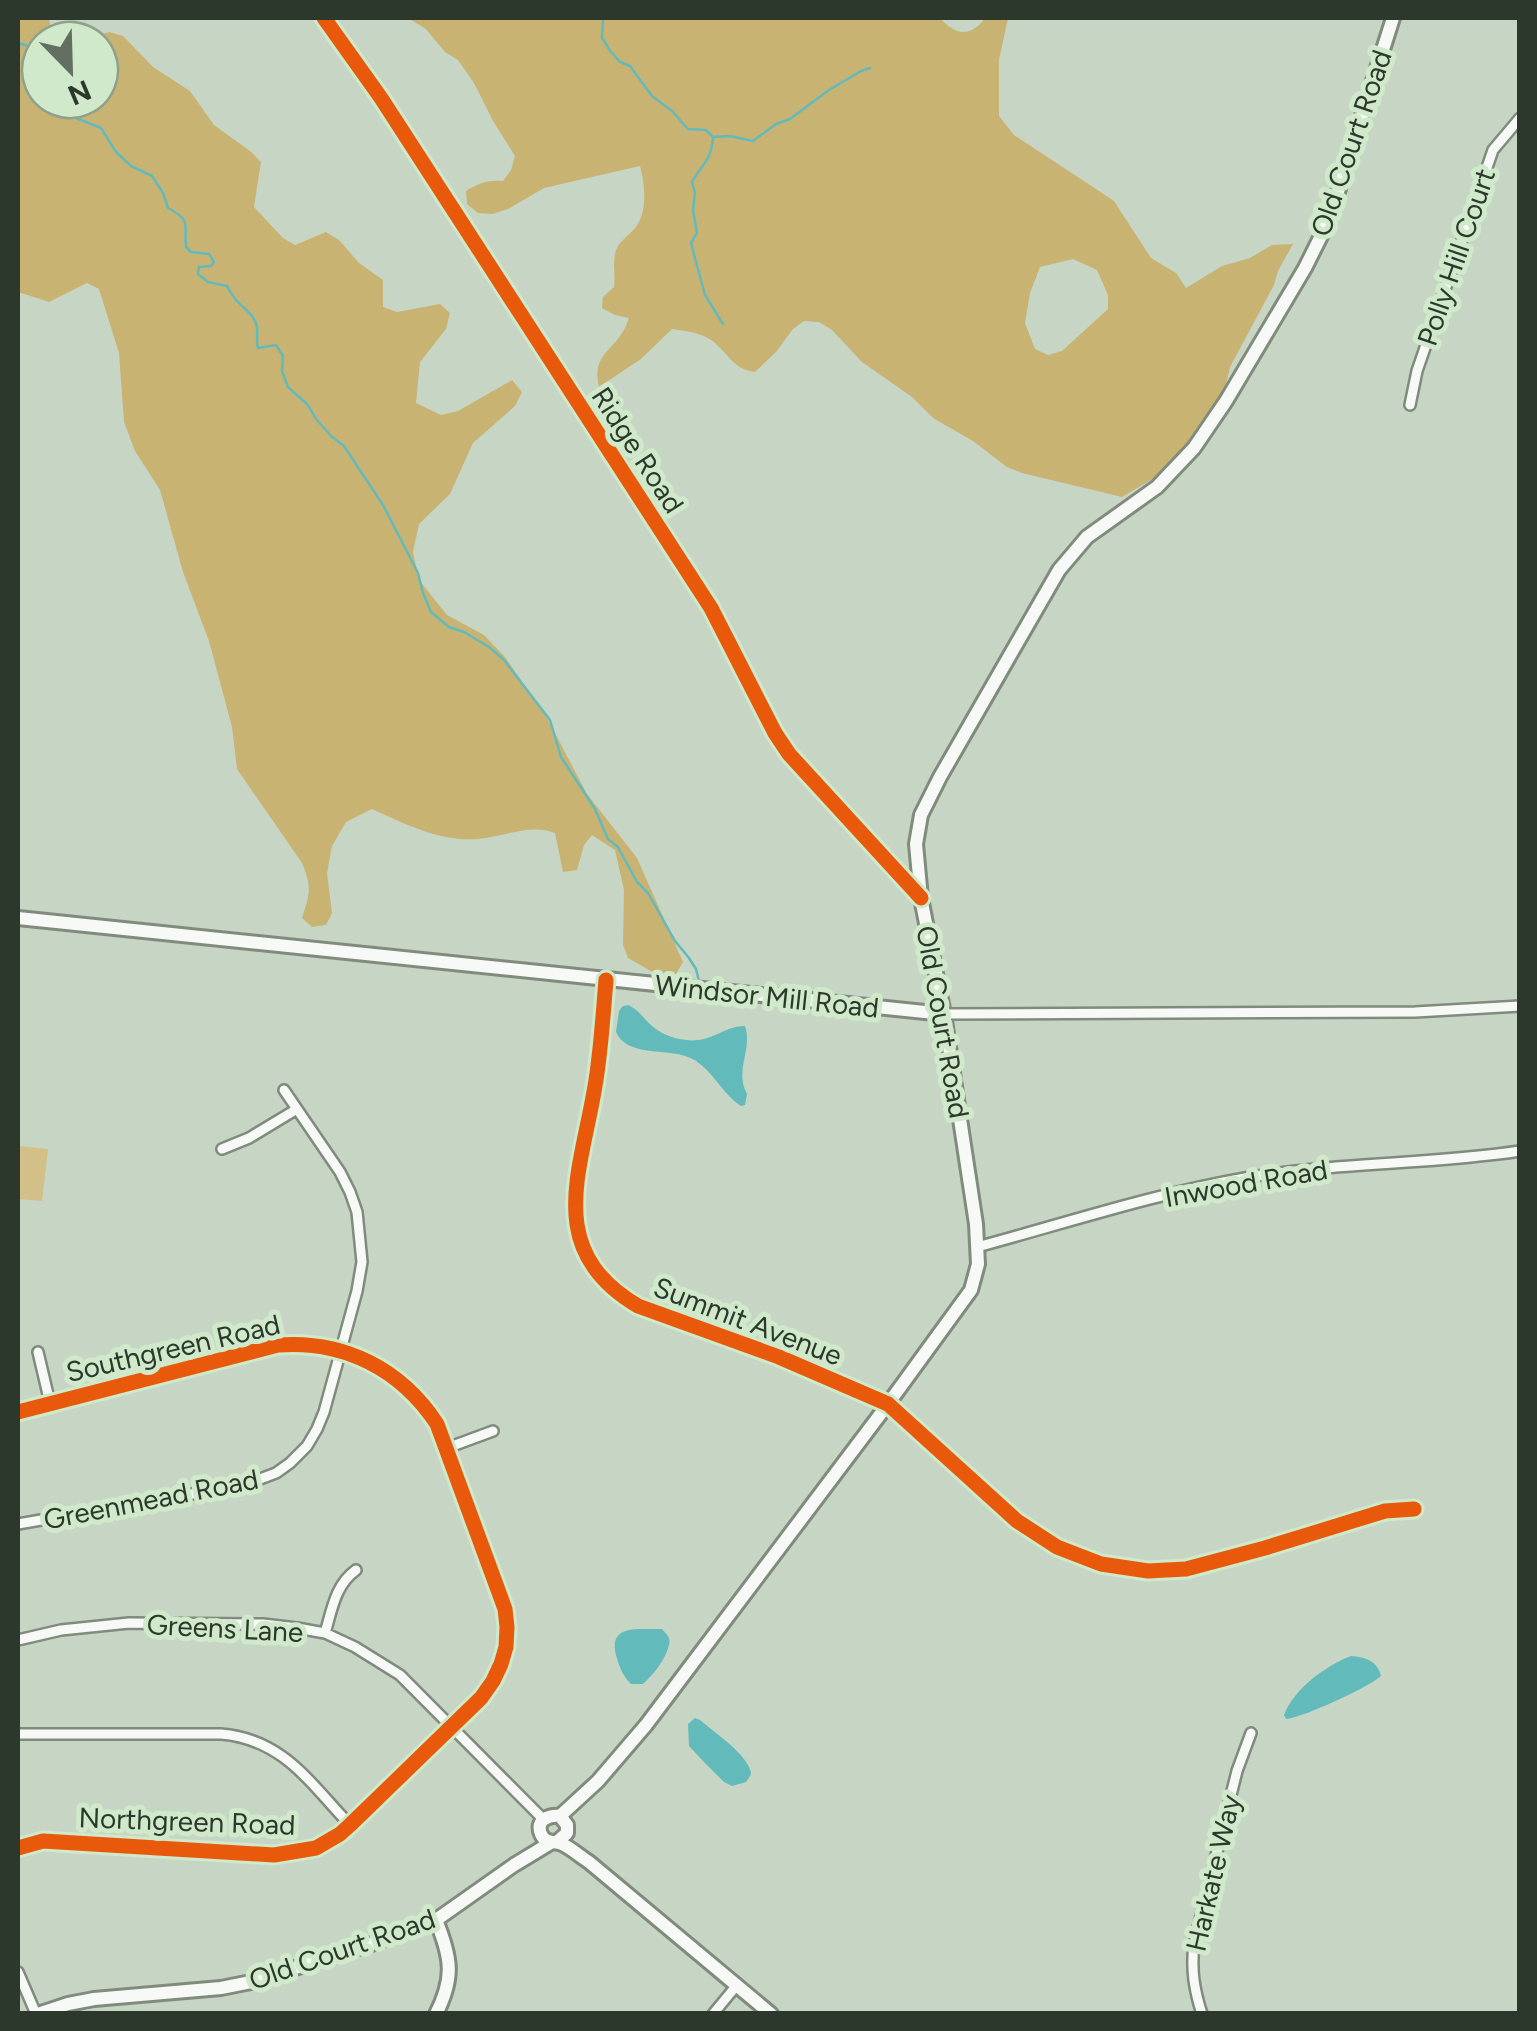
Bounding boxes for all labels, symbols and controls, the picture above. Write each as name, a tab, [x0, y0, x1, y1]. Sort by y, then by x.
north arrow	[20, 20, 120, 120]
street label: Old Court Road	[1303, 45, 1399, 241]
text: N	[63, 73, 96, 113]
street label: Polly Hill Court	[1410, 164, 1502, 350]
street label: Ridge Road	[585, 381, 691, 519]
street label: Old Court Road	[909, 923, 977, 1121]
street label: Windsor Mill Road	[653, 967, 881, 1025]
street label: Inwood Road	[1162, 1152, 1330, 1214]
street label: Summit Avenue	[649, 1269, 847, 1373]
street label: Southgreen Road	[63, 1307, 283, 1389]
street label: Greenmead Road	[41, 1462, 261, 1536]
street label: Greens Lane	[146, 1607, 304, 1649]
street label: Harkate Way	[1178, 1791, 1248, 1955]
street label: Northgreen Road	[78, 1800, 296, 1842]
street label: Old Court Road	[244, 1901, 440, 1997]

